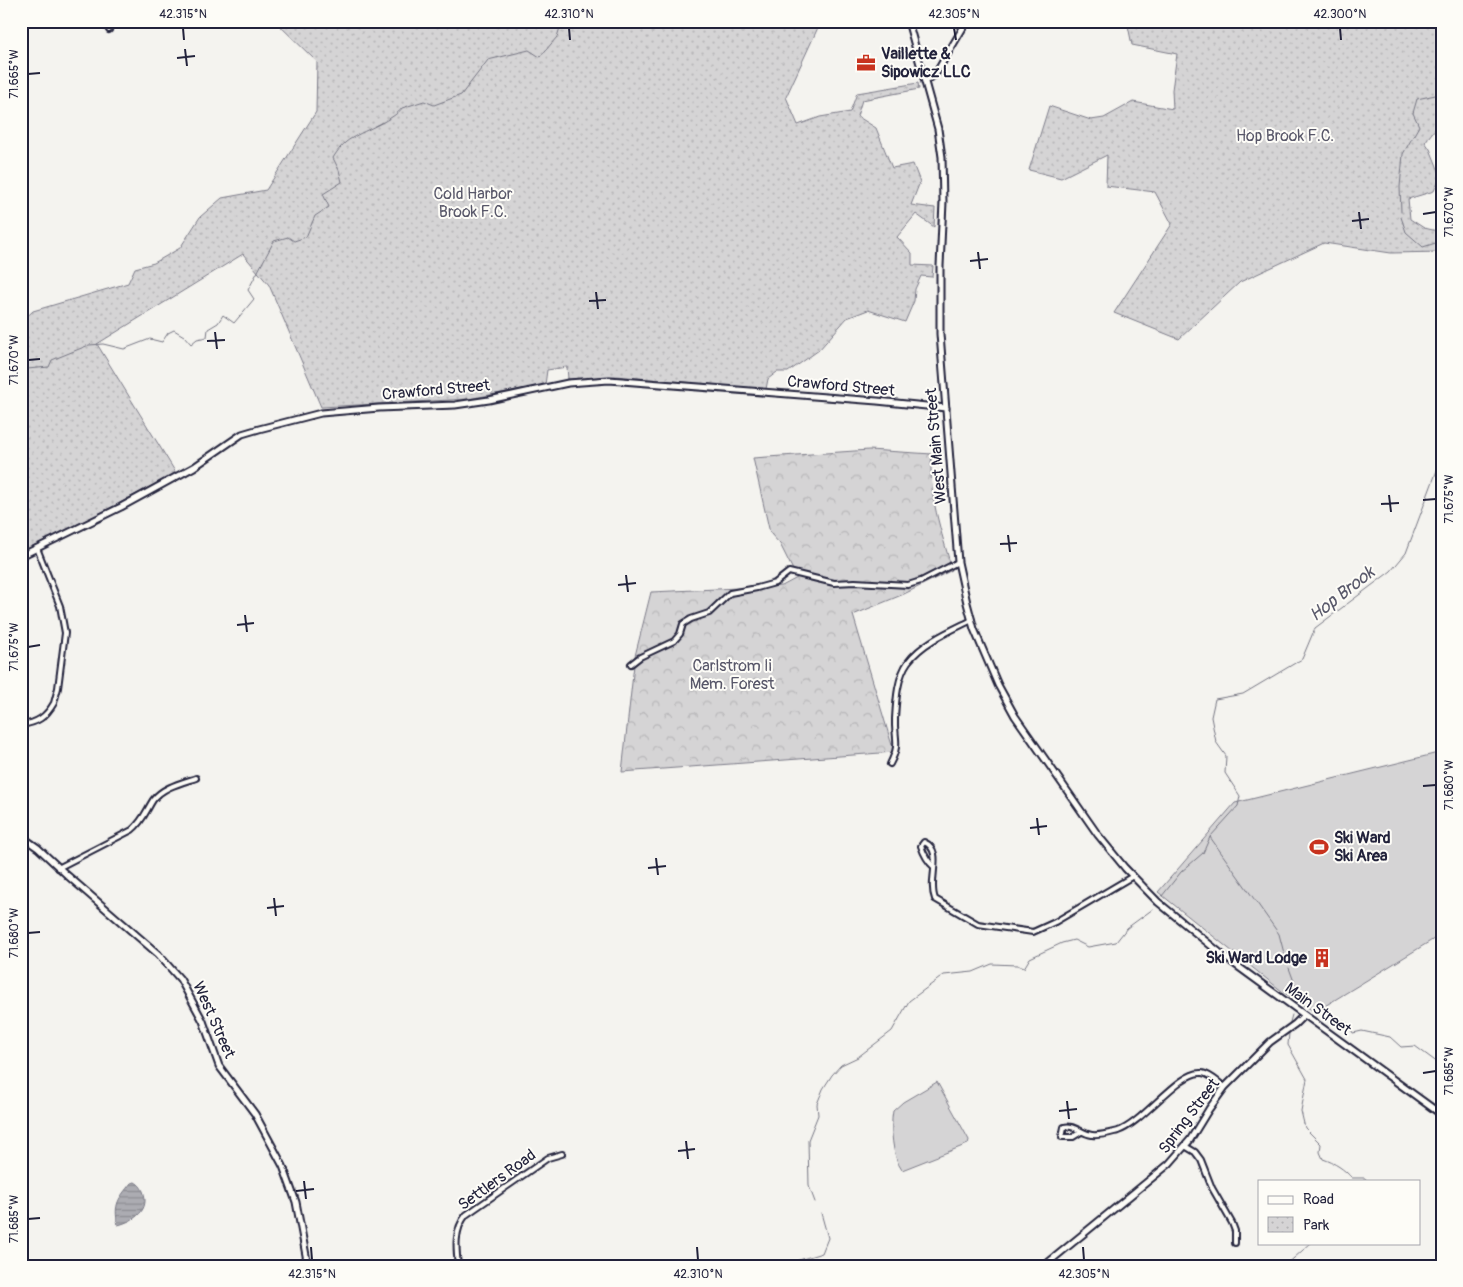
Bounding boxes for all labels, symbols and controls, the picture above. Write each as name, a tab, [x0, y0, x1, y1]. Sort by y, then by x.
text: 42.315°N	[159, 7, 207, 22]
text: 42.310°N	[544, 7, 594, 22]
text: 42.305°N	[928, 7, 980, 22]
text: 42.300°N	[1314, 7, 1366, 22]
place label: Vaillette & Sipowicz LLC	[881, 44, 971, 82]
text: 71.665°W	[7, 49, 22, 99]
office icon: Vaillette & Sipowicz LLC	[855, 52, 877, 74]
park label: Hop Brook F.C.	[1236, 126, 1334, 146]
park label: Cold Harbor Brook F.C.	[433, 184, 513, 222]
text: 71.670°W	[1442, 187, 1457, 237]
text: 71.670°W	[7, 335, 22, 385]
street label: Crawford Street	[786, 371, 896, 401]
street label: Crawford Street	[381, 375, 491, 405]
street label: West Main Street	[921, 387, 951, 505]
text: 71.675°W	[1442, 475, 1457, 523]
water label: Hop Brook	[1305, 560, 1380, 627]
text: 71.675°W	[7, 623, 22, 671]
park label: Carlstrom Ii Mem. Forest	[690, 656, 775, 694]
text: 71.680°W	[1442, 760, 1457, 810]
place label: Ski Ward Ski Area	[1334, 828, 1391, 866]
sports icon: Ski Ward Ski Area	[1308, 836, 1330, 858]
text: 71.680°W	[7, 908, 22, 958]
building icon: Ski Ward Lodge	[1311, 947, 1333, 969]
place label: Ski Ward Lodge	[1206, 948, 1308, 968]
street label: West Street	[188, 978, 240, 1062]
street label: Main Street	[1281, 978, 1356, 1040]
text: 71.685°W	[1442, 1047, 1457, 1095]
street label: Spring Street	[1154, 1074, 1224, 1158]
street label: Settlers Road	[454, 1145, 540, 1215]
legend	[1258, 1180, 1420, 1244]
text: Road	[1303, 1190, 1334, 1209]
text: 71.685°W	[7, 1195, 22, 1243]
text: Park	[1303, 1216, 1330, 1235]
text: 42.315°N	[288, 1267, 336, 1282]
text: 42.310°N	[673, 1267, 723, 1282]
text: 42.305°N	[1058, 1267, 1110, 1282]

